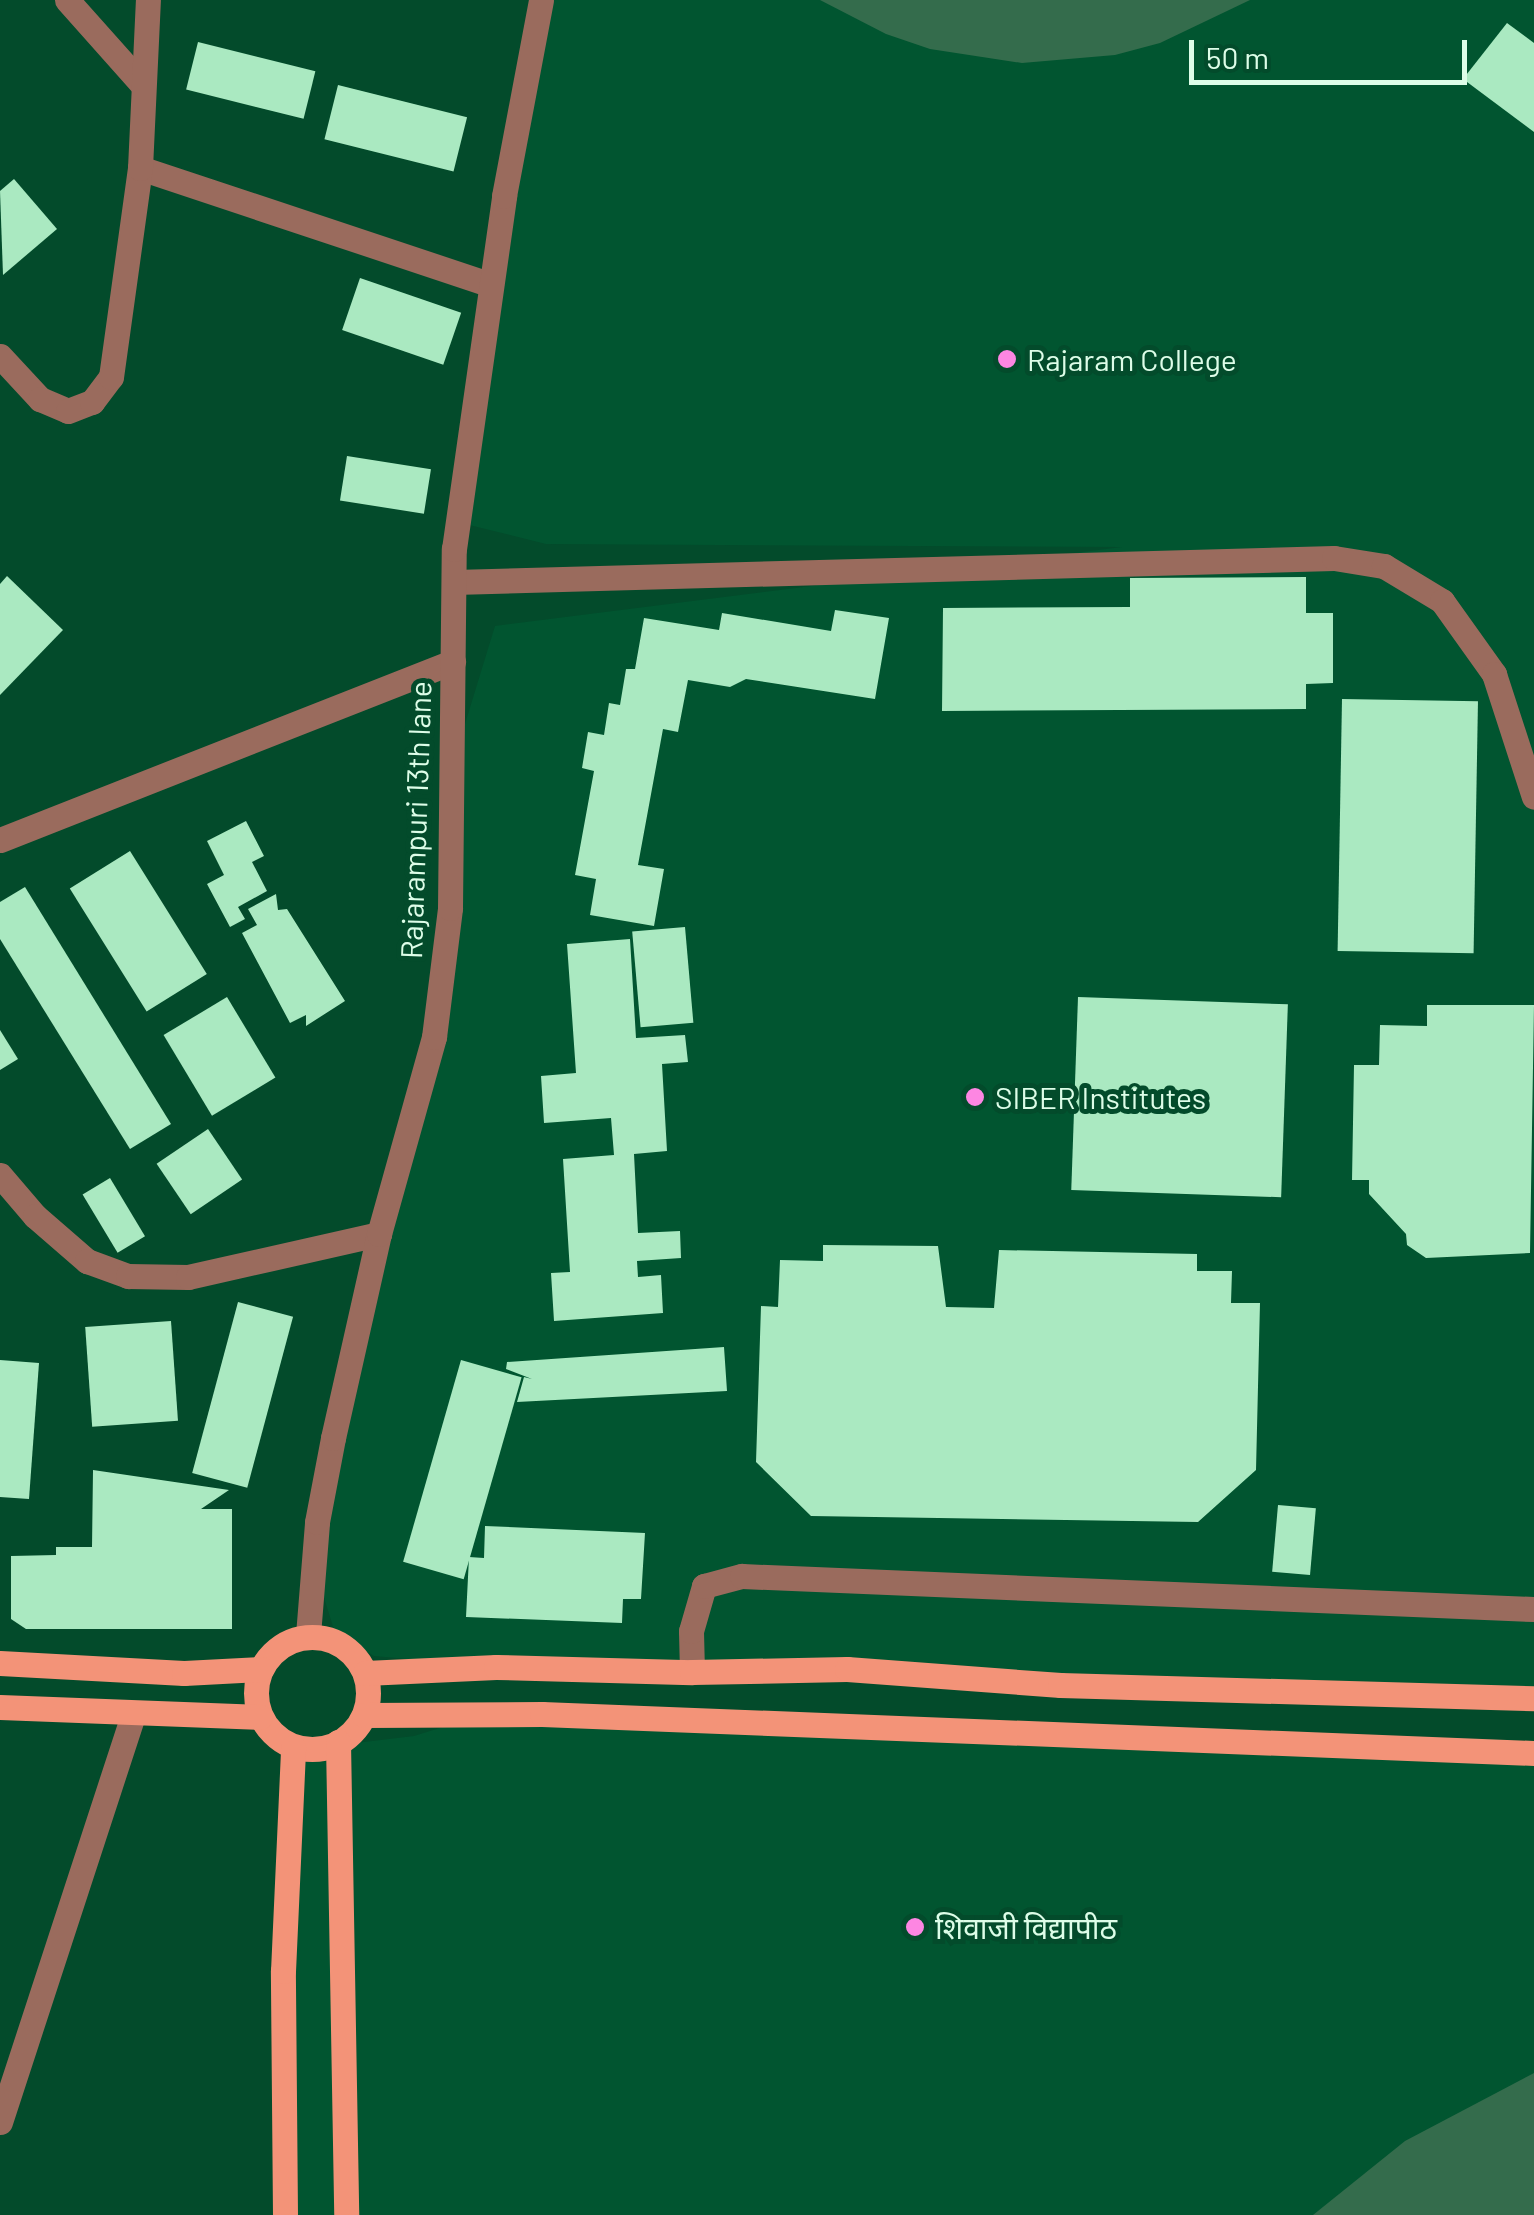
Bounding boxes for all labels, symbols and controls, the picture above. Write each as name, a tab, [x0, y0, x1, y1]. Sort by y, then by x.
scale bar	[1194, 20, 1472, 82]
text: 50 m	[1206, 39, 1269, 75]
place label: Rajaram College	[1027, 341, 1237, 377]
marker: Rajaram College	[996, 348, 1018, 370]
street label: Rajarampuri 13th lane	[392, 681, 438, 959]
place label: SIBER Institutes	[995, 1079, 1206, 1115]
marker: SIBER Institutes	[964, 1086, 986, 1108]
place label: शिवाजी विद्यापीठ	[935, 1909, 1117, 1945]
marker: शिवाजी विद्यापीठ	[904, 1916, 926, 1938]

